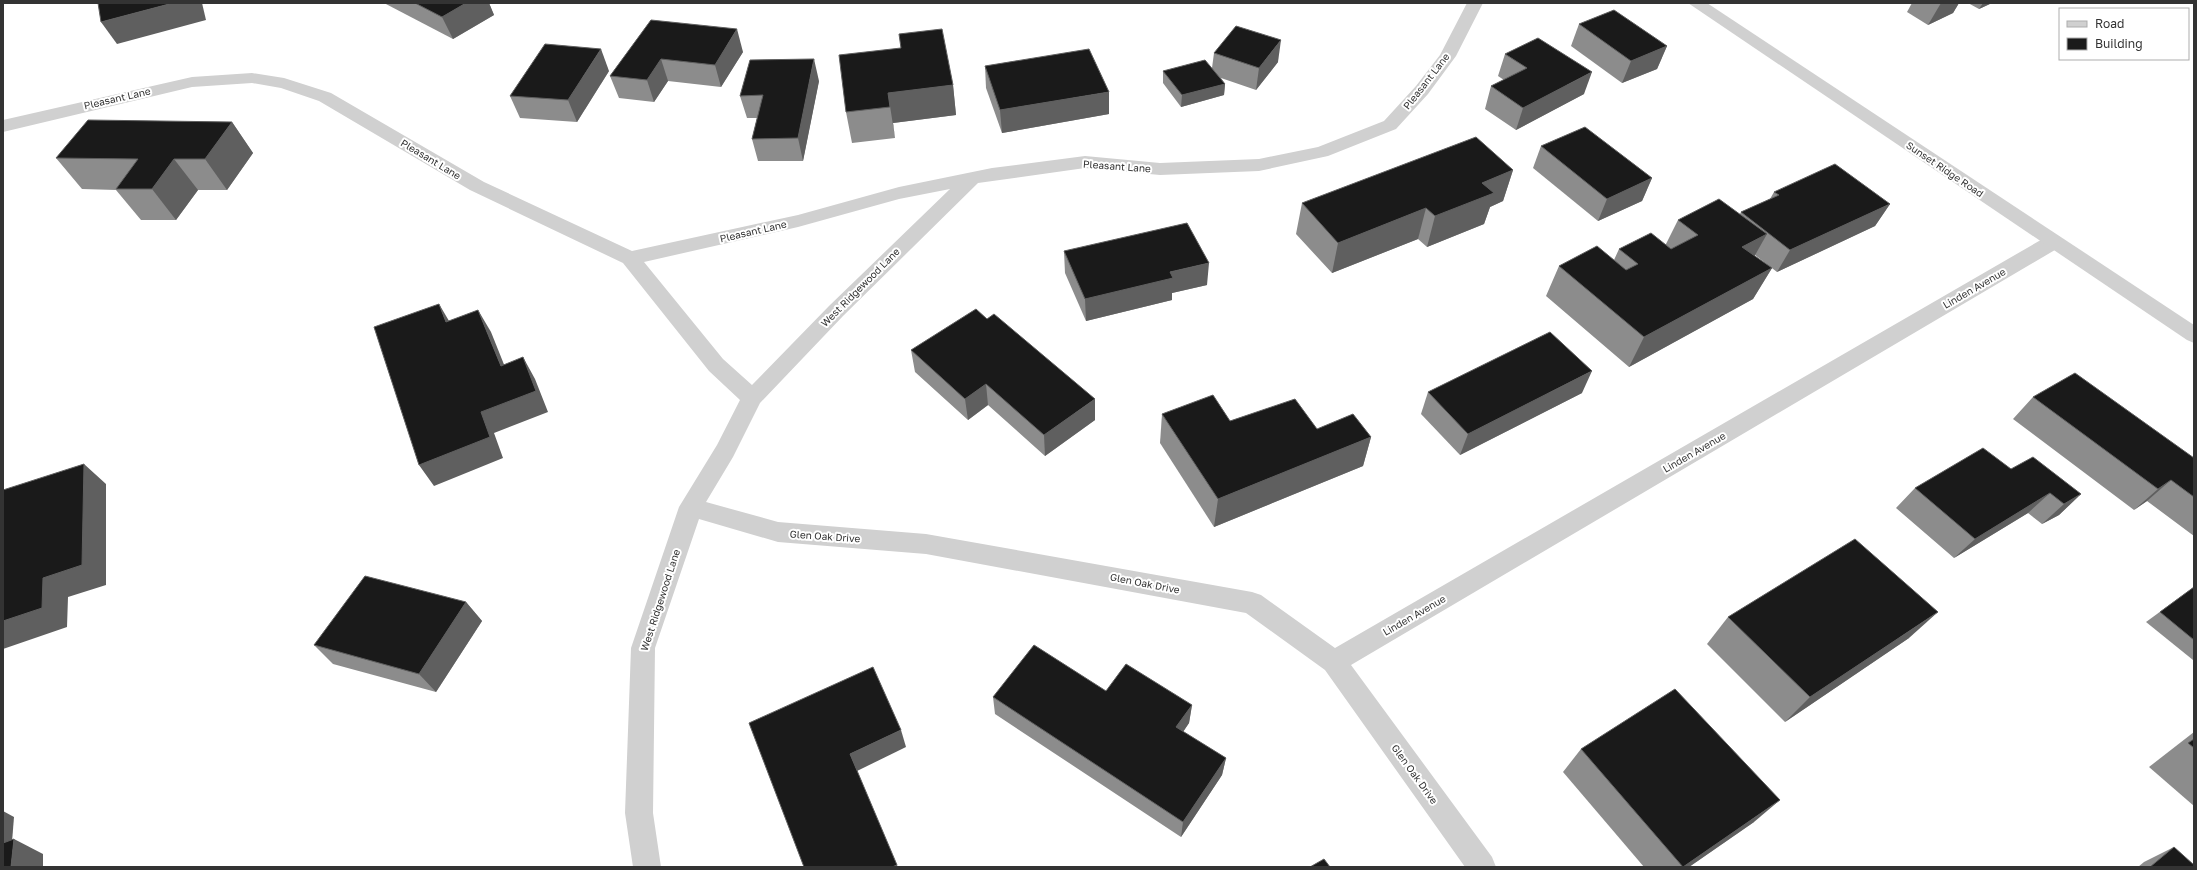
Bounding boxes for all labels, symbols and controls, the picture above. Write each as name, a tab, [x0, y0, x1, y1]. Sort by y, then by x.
legend	[2059, 8, 2189, 60]
text: Road	[2095, 16, 2124, 31]
text: Building	[2095, 36, 2143, 51]
street label: Pleasant Lane	[1400, 50, 1452, 111]
street label: Pleasant Lane	[83, 84, 152, 111]
street label: Pleasant Lane	[399, 136, 463, 182]
street label: Sunset Ridge Road	[1904, 139, 1986, 199]
street label: Pleasant Lane	[1083, 158, 1152, 174]
street label: Pleasant Lane	[719, 217, 788, 244]
street label: West Ridgewood Lane	[818, 245, 902, 329]
street label: Linden Avenue	[1940, 265, 2008, 311]
street label: Linden Avenue	[1660, 429, 1728, 475]
street label: Glen Oak Drive	[789, 528, 861, 544]
street label: West Ridgewood Lane	[638, 547, 682, 652]
street label: Glen Oak Drive	[1109, 570, 1181, 596]
street label: Linden Avenue	[1380, 592, 1448, 638]
street label: Glen Oak Drive	[1389, 742, 1441, 806]

